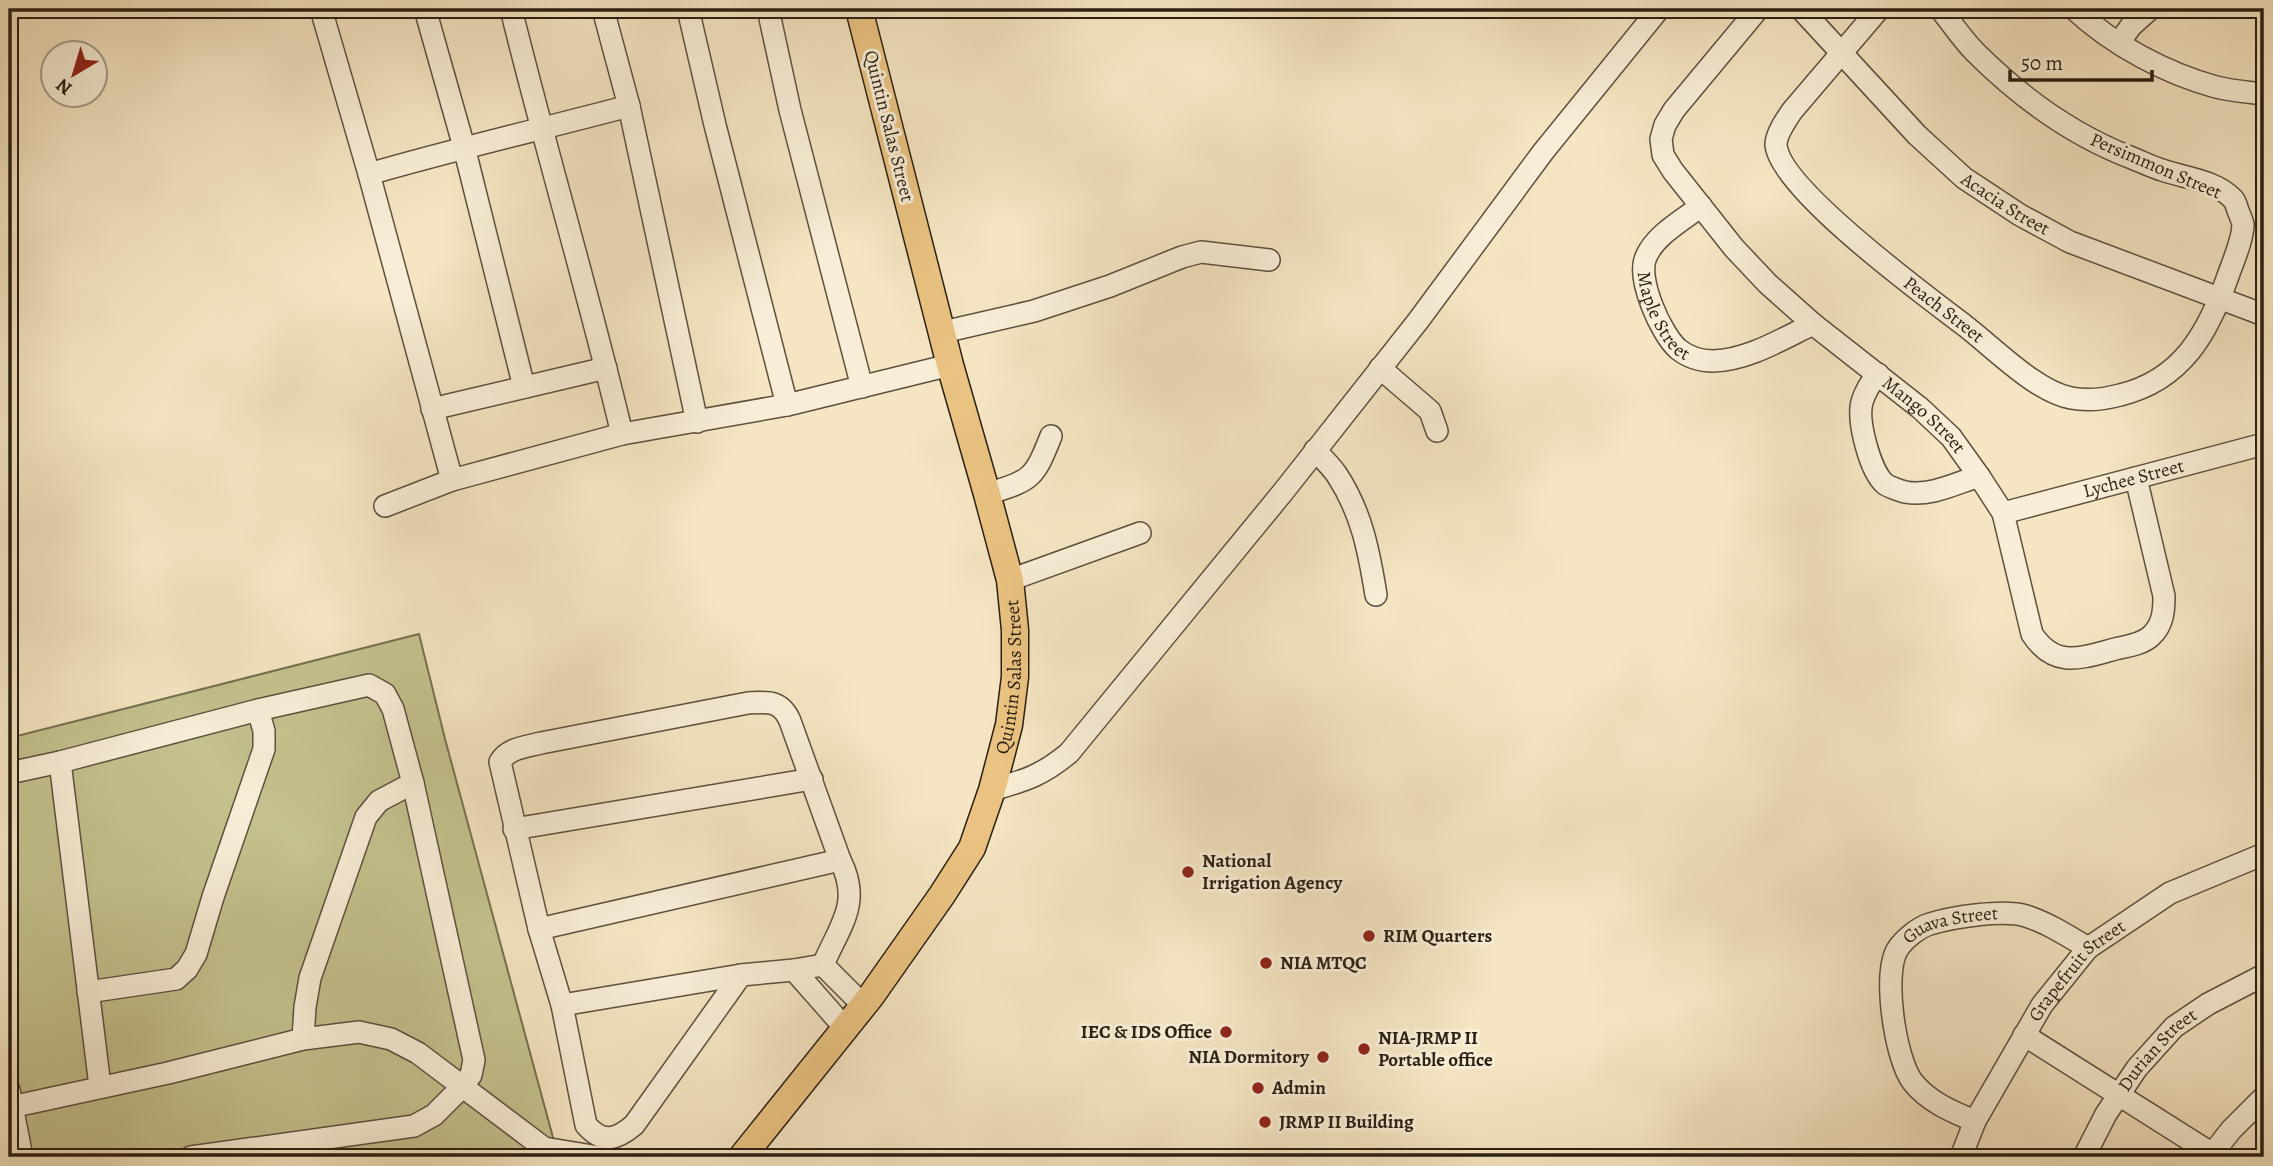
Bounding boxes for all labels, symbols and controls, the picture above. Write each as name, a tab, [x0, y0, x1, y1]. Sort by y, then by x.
north arrow	[38, 38, 108, 108]
scale bar	[2010, 38, 2152, 82]
street label: Quintin Salas Street	[858, 48, 920, 204]
text: 50 m	[2021, 49, 2063, 77]
text: N	[51, 72, 78, 101]
street label: Persimmon Street	[2086, 127, 2226, 205]
street label: Acacia Street	[1955, 166, 2054, 242]
street label: Maple Street	[1630, 270, 1695, 367]
street label: Peach Street	[1898, 270, 1990, 349]
street label: Mango Street	[1877, 370, 1972, 459]
street label: Lychee Street	[2080, 453, 2187, 504]
street label: Quintin Salas Street	[989, 599, 1028, 757]
place label: National Irrigation Agency	[1202, 848, 1343, 896]
marker: National Irrigation Agency	[1180, 864, 1196, 880]
street label: Guava Street	[1897, 900, 1999, 950]
street label: Grapefruit Street	[2022, 913, 2131, 1026]
place label: RIM Quarters	[1383, 923, 1493, 949]
marker: RIM Quarters	[1361, 928, 1377, 944]
place label: NIA MTQC	[1280, 950, 1367, 976]
marker: NIA MTQC	[1258, 955, 1274, 971]
street label: Durian Street	[2112, 1002, 2202, 1097]
place label: IEC & IDS Office	[1081, 1019, 1212, 1045]
marker: IEC & IDS Office	[1218, 1024, 1234, 1040]
place label: NIA-JRMP II Portable office	[1378, 1025, 1493, 1073]
marker: NIA-JRMP II Portable office	[1356, 1041, 1372, 1057]
place label: NIA Dormitory	[1188, 1044, 1310, 1070]
marker: NIA Dormitory	[1315, 1049, 1331, 1065]
place label: Admin	[1271, 1075, 1326, 1101]
marker: Admin	[1250, 1080, 1266, 1096]
place label: JRMP II Building	[1279, 1109, 1414, 1135]
marker: JRMP II Building	[1257, 1114, 1273, 1130]

